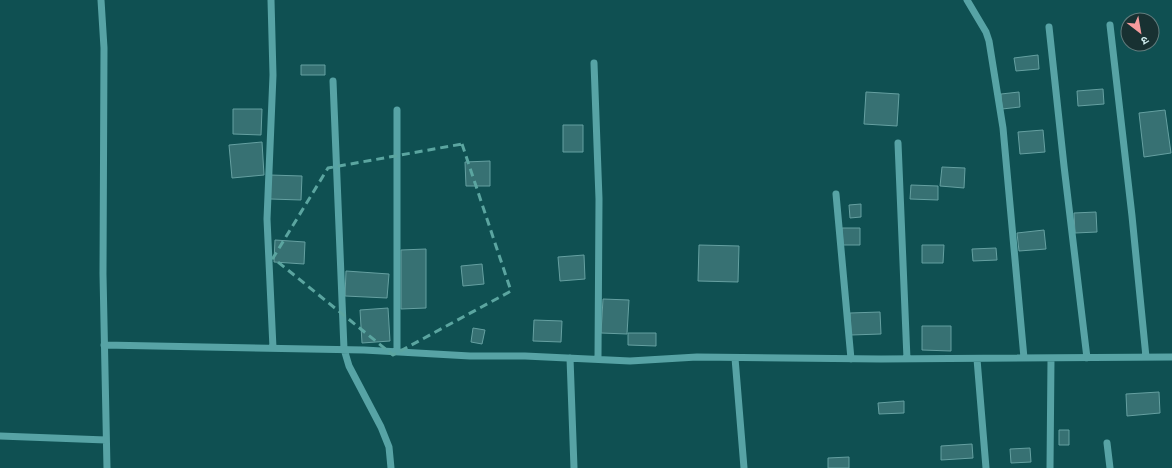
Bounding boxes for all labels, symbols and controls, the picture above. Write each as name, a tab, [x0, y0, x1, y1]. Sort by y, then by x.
north arrow	[1120, 12, 1160, 52]
text: उ	[1139, 34, 1152, 49]

